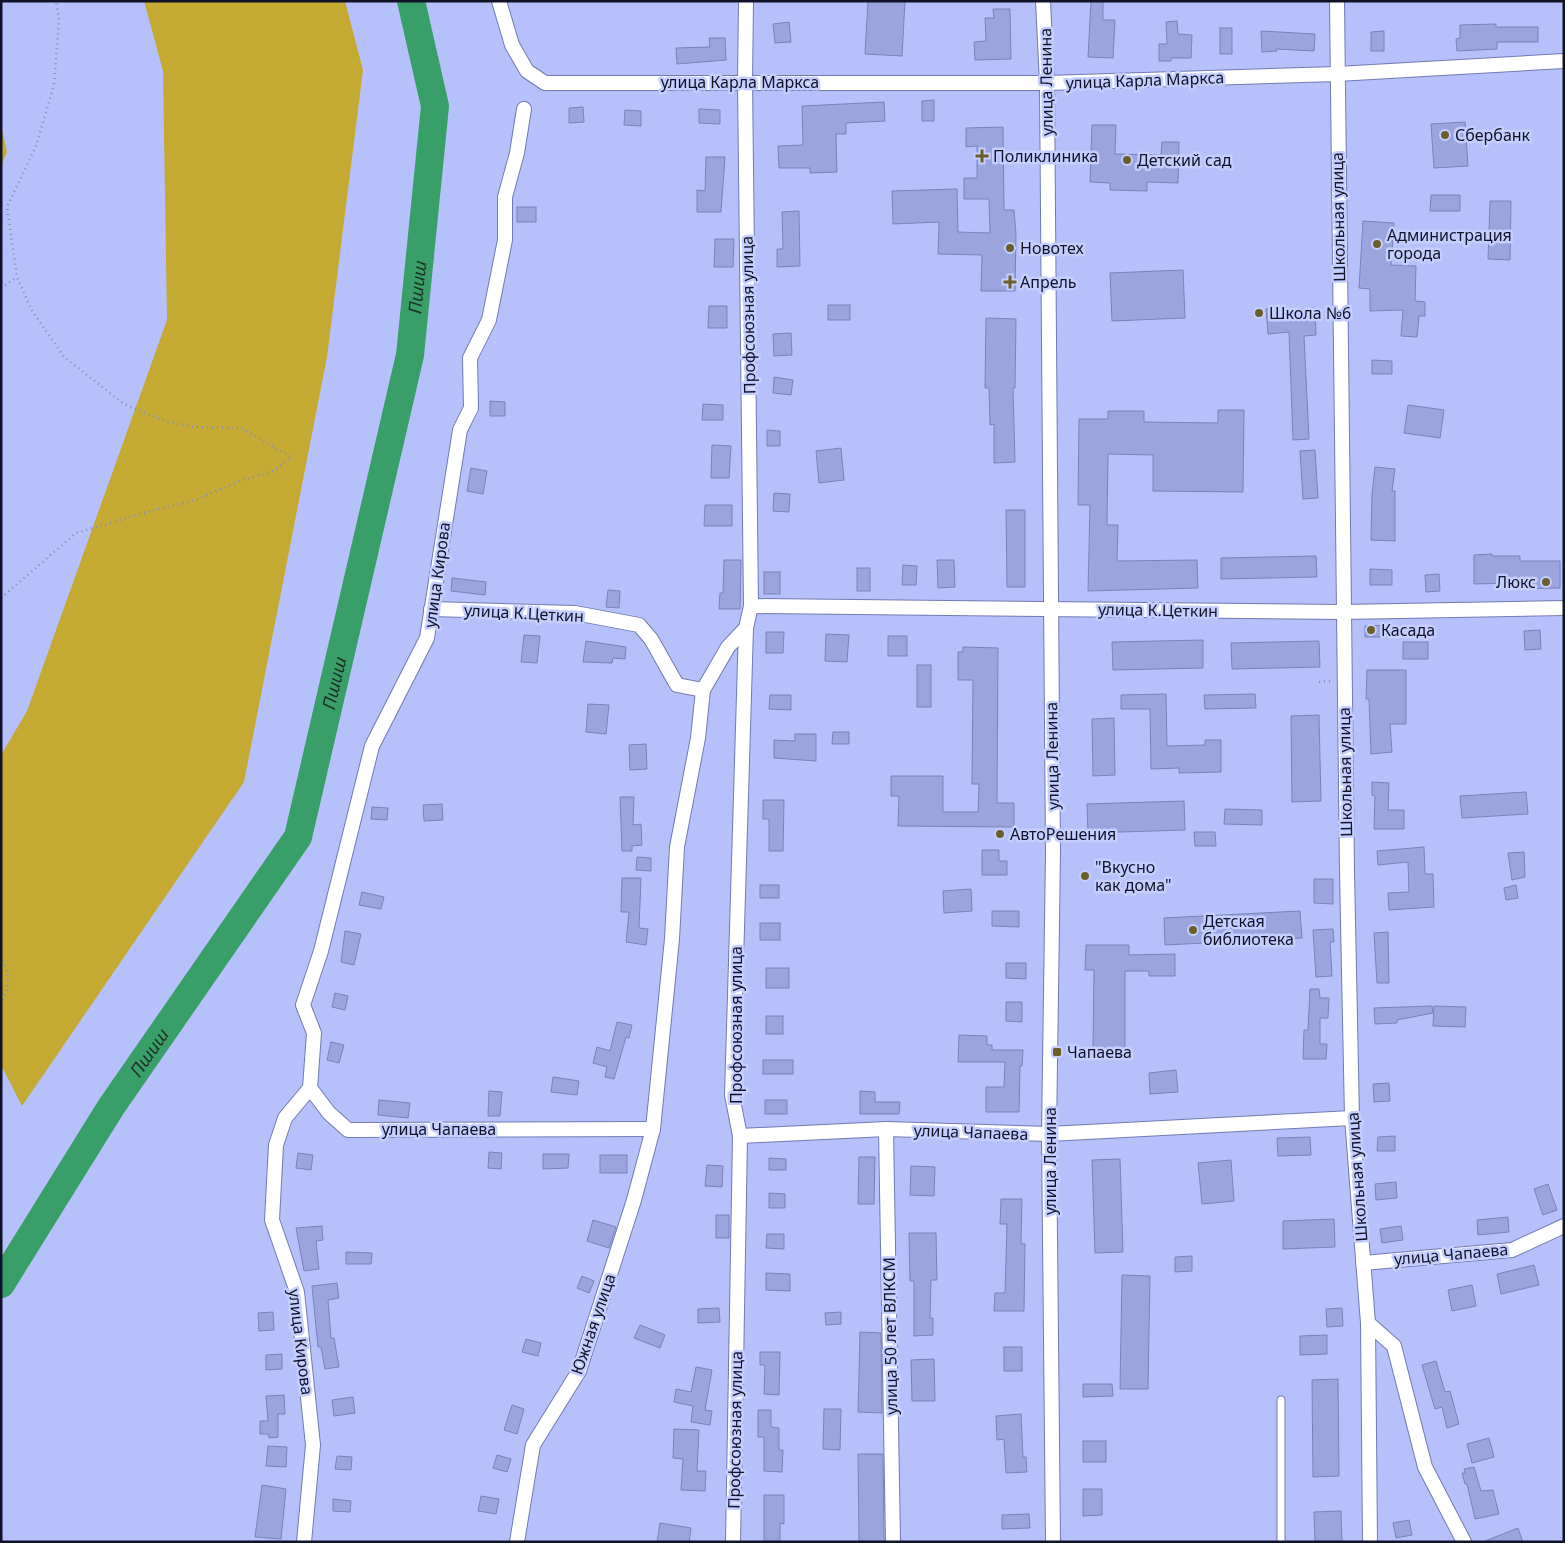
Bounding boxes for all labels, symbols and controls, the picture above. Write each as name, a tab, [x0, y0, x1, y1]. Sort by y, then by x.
street label: улица Ленина	[1034, 28, 1058, 136]
street label: улица Карла Маркса	[1065, 66, 1225, 94]
street label: улица Карла Маркса	[661, 71, 819, 93]
place label: Сбербанк	[1455, 124, 1531, 146]
marker: Сбербанк	[1439, 129, 1451, 141]
place label: Поликлиника	[993, 145, 1098, 167]
marker: Поликлиника	[975, 149, 989, 163]
place label: Детский сад	[1137, 149, 1232, 171]
street label: Школьная улица	[1326, 152, 1350, 282]
marker: Детский сад	[1121, 154, 1133, 166]
place label: Администрация города	[1387, 224, 1512, 264]
street label: Профсоюзная улица	[736, 236, 760, 394]
place label: Новотех	[1020, 237, 1085, 259]
marker: Администрация города	[1371, 238, 1383, 250]
marker: Новотех	[1004, 242, 1016, 254]
water label: Пшиш	[402, 259, 431, 315]
place label: Апрель	[1020, 271, 1077, 293]
marker: Апрель	[1004, 276, 1016, 288]
place label: Школа №6	[1269, 302, 1351, 324]
marker: Школа №6	[1253, 307, 1265, 319]
street label: улица Кирова	[419, 521, 455, 629]
place label: Люкс	[1496, 571, 1536, 593]
marker: Люкс	[1540, 576, 1552, 588]
street label: улица К.Цеткин	[1098, 598, 1218, 622]
street label: улица К.Цеткин	[463, 599, 585, 627]
place label: Касада	[1381, 619, 1435, 641]
marker: Касада	[1365, 624, 1377, 636]
water label: Пшиш	[316, 654, 352, 712]
street label: улица Ленина	[1040, 702, 1064, 810]
street label: Школьная улица	[1333, 707, 1357, 837]
place label: АвтоРешения	[1010, 823, 1116, 845]
marker: АвтоРешения	[994, 828, 1006, 840]
place label: "Вкусно как дома"	[1095, 856, 1172, 896]
marker: "Вкусно как дома"	[1079, 870, 1091, 882]
place label: Детская библиотека	[1203, 910, 1294, 950]
marker: Детская библиотека	[1187, 924, 1199, 936]
street label: Профсоюзная улица	[725, 946, 747, 1104]
water label: Пшиш	[124, 1023, 174, 1081]
place label: Чапаева	[1067, 1041, 1132, 1063]
marker: Чапаева	[1051, 1046, 1063, 1058]
street label: улица Ленина	[1039, 1107, 1061, 1215]
street label: Школьная улица	[1341, 1111, 1373, 1243]
street label: улица Чапаева	[382, 1118, 496, 1140]
street label: улица Чапаева	[913, 1119, 1029, 1145]
street label: улица Чапаева	[1393, 1238, 1509, 1270]
street label: улица 50 лет ВЛКСМ	[878, 1257, 902, 1415]
street label: Южная улица	[565, 1271, 621, 1377]
street label: улица Кирова	[284, 1288, 318, 1396]
street label: Профсоюзная улица	[723, 1351, 747, 1509]

